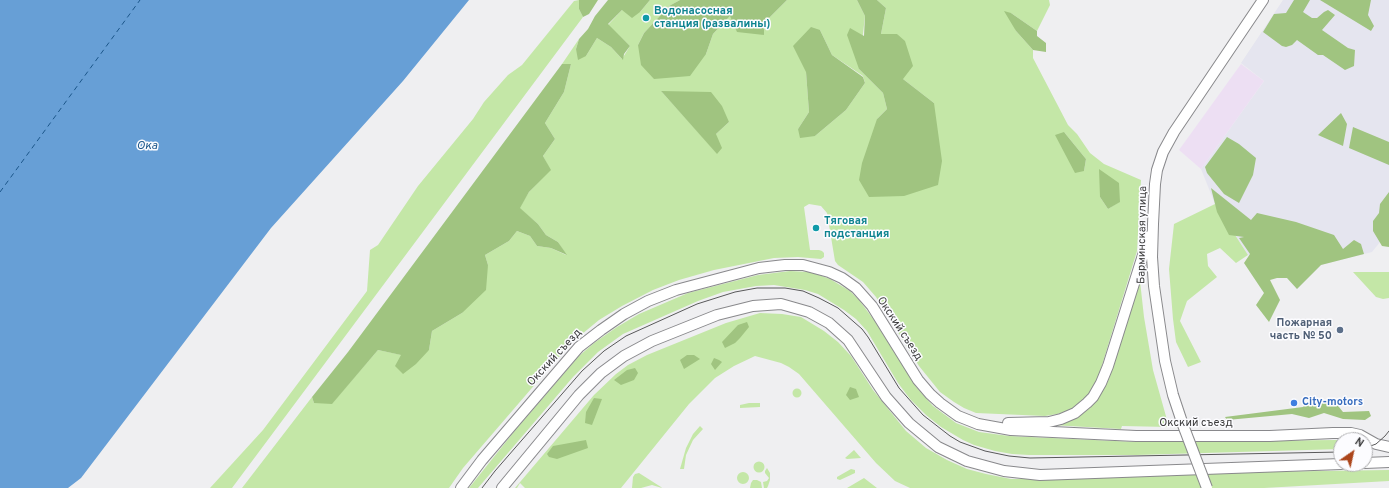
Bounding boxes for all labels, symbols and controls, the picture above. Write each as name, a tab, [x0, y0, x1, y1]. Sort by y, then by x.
place label: Водонасосная станция (развалины)	[654, 5, 770, 31]
marker: Водонасосная станция (развалины)	[641, 13, 651, 23]
water label: Ока	[136, 140, 158, 154]
street label: Барминская улица	[1136, 186, 1150, 284]
place label: Тяговая подстанция	[824, 215, 889, 241]
marker: Тяговая подстанция	[811, 223, 821, 233]
street label: Окский съезд	[873, 295, 925, 363]
place label: Пожарная часть № 50	[1270, 317, 1332, 343]
marker: Пожарная часть № 50	[1335, 325, 1345, 335]
street label: Окский съезд	[525, 327, 585, 389]
place label: City-motors	[1302, 396, 1363, 410]
marker: City-motors	[1289, 398, 1299, 408]
street label: Окский съезд	[1159, 417, 1233, 431]
north arrow	[1333, 432, 1373, 472]
text: N	[1352, 435, 1366, 451]

